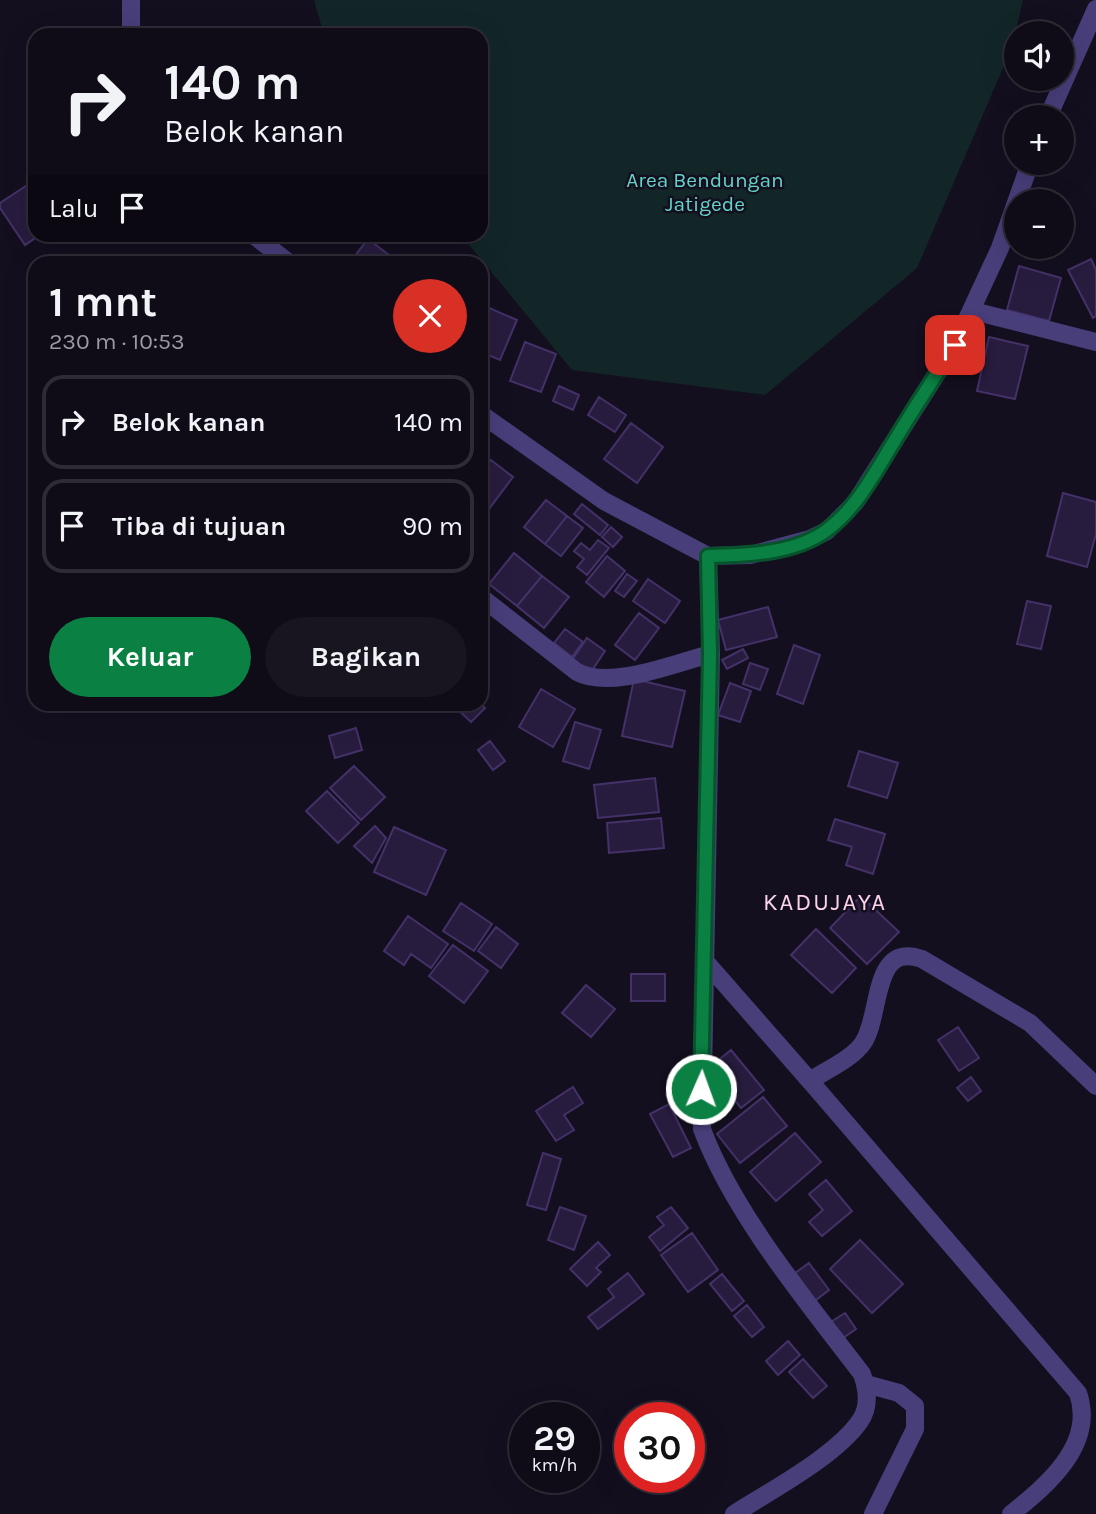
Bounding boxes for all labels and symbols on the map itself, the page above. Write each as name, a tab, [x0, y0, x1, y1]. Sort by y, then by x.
park label: Area Bendungan Jatigede	[626, 168, 784, 216]
pin	[925, 315, 985, 375]
district label: KADUJAYA	[763, 888, 887, 916]
position arrow	[664, 1052, 738, 1126]
speed limit sign: 30	[614, 1402, 705, 1493]

